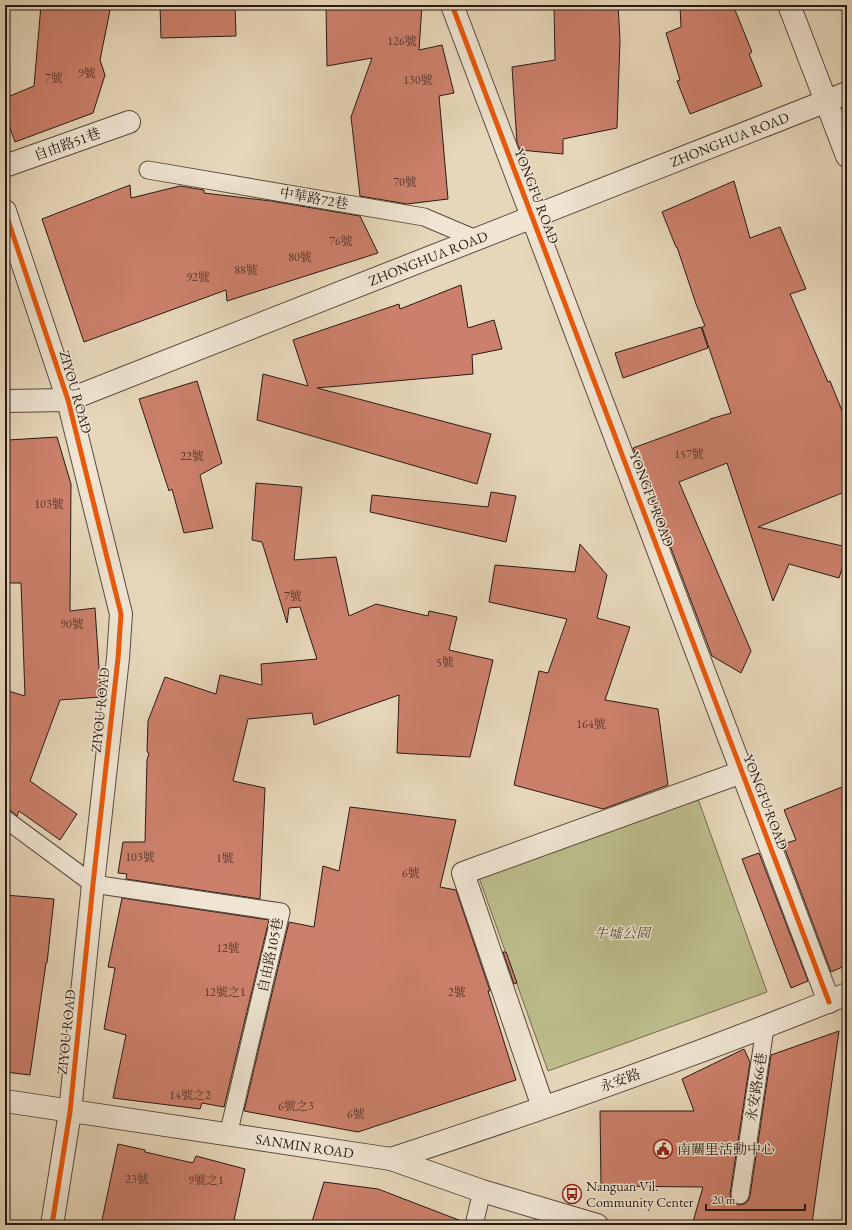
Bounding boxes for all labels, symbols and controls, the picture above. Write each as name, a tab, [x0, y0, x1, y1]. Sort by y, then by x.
house number: 126號	[387, 33, 417, 49]
house number: 9號	[78, 65, 96, 81]
house number: 7號	[45, 70, 63, 86]
house number: 130號	[403, 72, 433, 88]
street label: ZHONGHUA ROAD	[667, 108, 792, 171]
street label: 自由路51巷	[31, 124, 103, 164]
street label: YONGFU ROAD	[511, 146, 564, 247]
house number: 70號	[393, 174, 417, 190]
street label: 中華路72巷	[278, 183, 350, 213]
street label: ZHONGHUA ROAD	[366, 226, 491, 290]
house number: 76號	[329, 233, 353, 249]
house number: 80號	[288, 249, 312, 265]
house number: 88號	[234, 262, 258, 278]
house number: 92號	[186, 269, 210, 285]
street label: ZIYOU ROAD	[56, 349, 97, 436]
house number: 157號	[674, 446, 704, 462]
house number: 22號	[180, 448, 204, 464]
street label: YONGFU ROAD	[626, 449, 679, 550]
house number: 103號	[34, 496, 64, 512]
house number: 7號	[284, 588, 302, 604]
house number: 90號	[60, 616, 84, 632]
house number: 5號	[436, 654, 454, 670]
street label: ZIYOU ROAD	[87, 666, 113, 753]
house number: 164號	[576, 716, 606, 732]
street label: YONGFU ROAD	[740, 752, 793, 853]
house number: 103號	[125, 849, 155, 865]
house number: 1號	[216, 850, 234, 866]
house number: 6號	[402, 865, 420, 881]
street label: 自由路105巷	[253, 916, 287, 994]
park label: 牛墟公園	[594, 924, 652, 942]
house number: 12號	[216, 940, 240, 956]
house number: 12號之1	[204, 984, 246, 1000]
house number: 2號	[448, 984, 466, 1000]
street label: ZIYOU ROAD	[53, 988, 79, 1075]
street label: 永安路66巷	[742, 1051, 770, 1123]
street label: 永安路	[597, 1064, 643, 1096]
house number: 14號之2	[169, 1087, 211, 1103]
house number: 6號之3	[278, 1098, 314, 1114]
house number: 6號	[347, 1106, 365, 1122]
street label: SANMIN ROAD	[254, 1130, 355, 1162]
public building icon: 南關里活動中心	[652, 1138, 674, 1160]
place label: 南關里活動中心	[677, 1140, 775, 1158]
house number: 23號	[125, 1171, 149, 1187]
house number: 9號之1	[188, 1172, 224, 1188]
place label: Nanguan Vil. Community Center	[586, 1177, 694, 1211]
bus stop icon: Nanguan Vil. Community Center	[561, 1183, 583, 1205]
scale bar	[706, 1186, 805, 1212]
text: 20 m	[712, 1192, 736, 1208]

